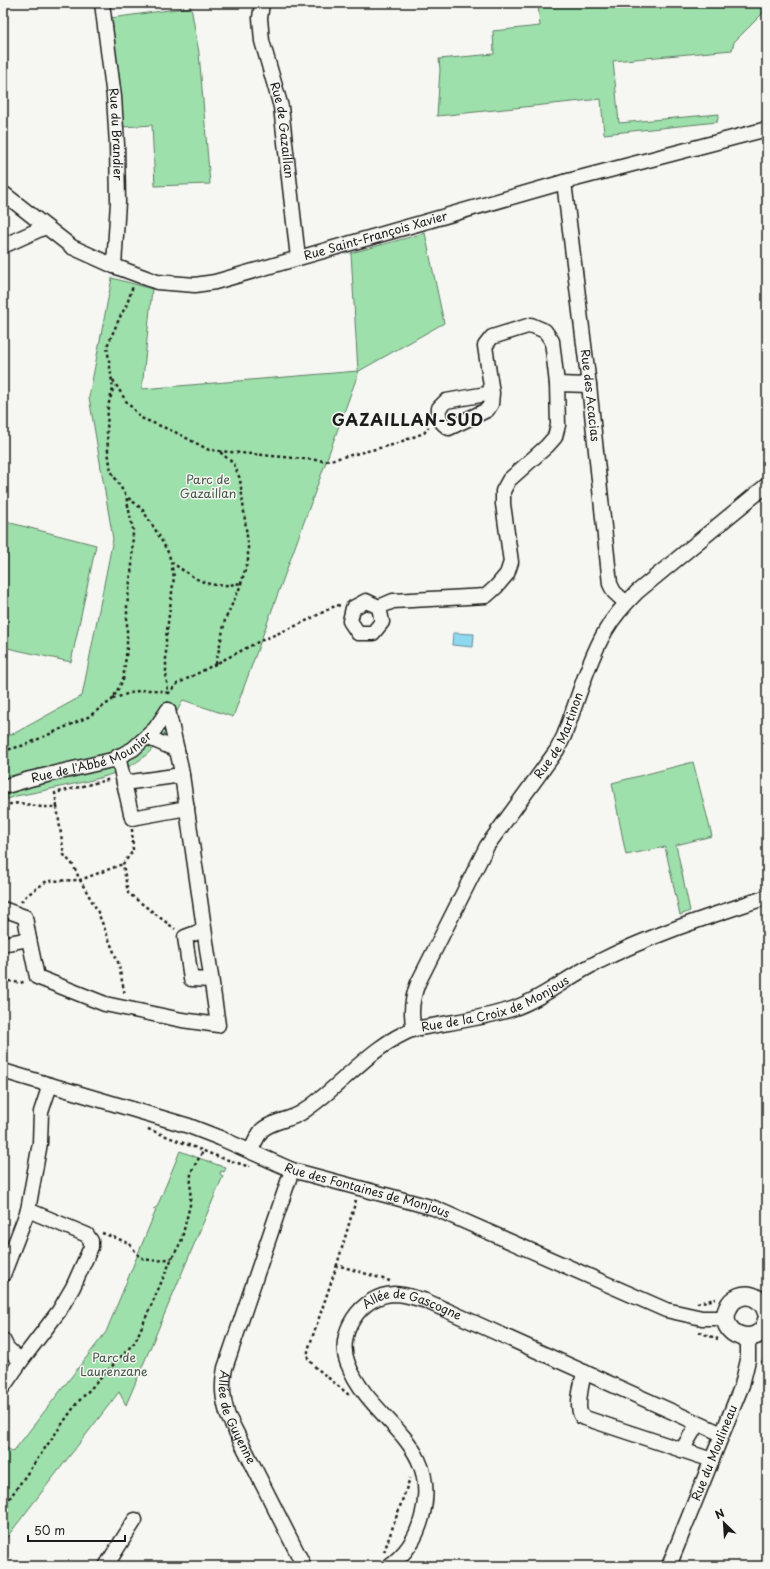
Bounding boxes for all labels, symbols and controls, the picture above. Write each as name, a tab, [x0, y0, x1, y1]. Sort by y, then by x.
street label: Rue de Gazaillan	[266, 80, 299, 179]
street label: Rue du Brandier	[105, 87, 128, 181]
street label: Rue Saint-François Xavier	[301, 206, 450, 264]
street label: Rue des Acacias	[577, 348, 605, 443]
district label: GAZAILLAN-SUD	[332, 407, 484, 431]
park label: Parc de Gazaillan	[180, 470, 236, 502]
street label: Rue de Martinon	[529, 690, 587, 782]
street label: Rue de l'Abbé Mounier	[29, 726, 155, 786]
street label: Rue de la Croix de Monjous	[420, 970, 573, 1036]
street label: Rue des Fontaines de Monjous	[282, 1158, 454, 1222]
street label: Allée de Gascogne	[358, 1284, 465, 1324]
park label: Parc de Laurenzane	[80, 1348, 148, 1380]
street label: Allée de Guyenne	[215, 1369, 261, 1467]
street label: Rue du Moulineau	[686, 1402, 741, 1503]
north arrow	[704, 1503, 744, 1543]
text: N	[712, 1504, 727, 1523]
scale bar	[28, 1517, 125, 1543]
text: 50 m	[34, 1521, 65, 1539]

